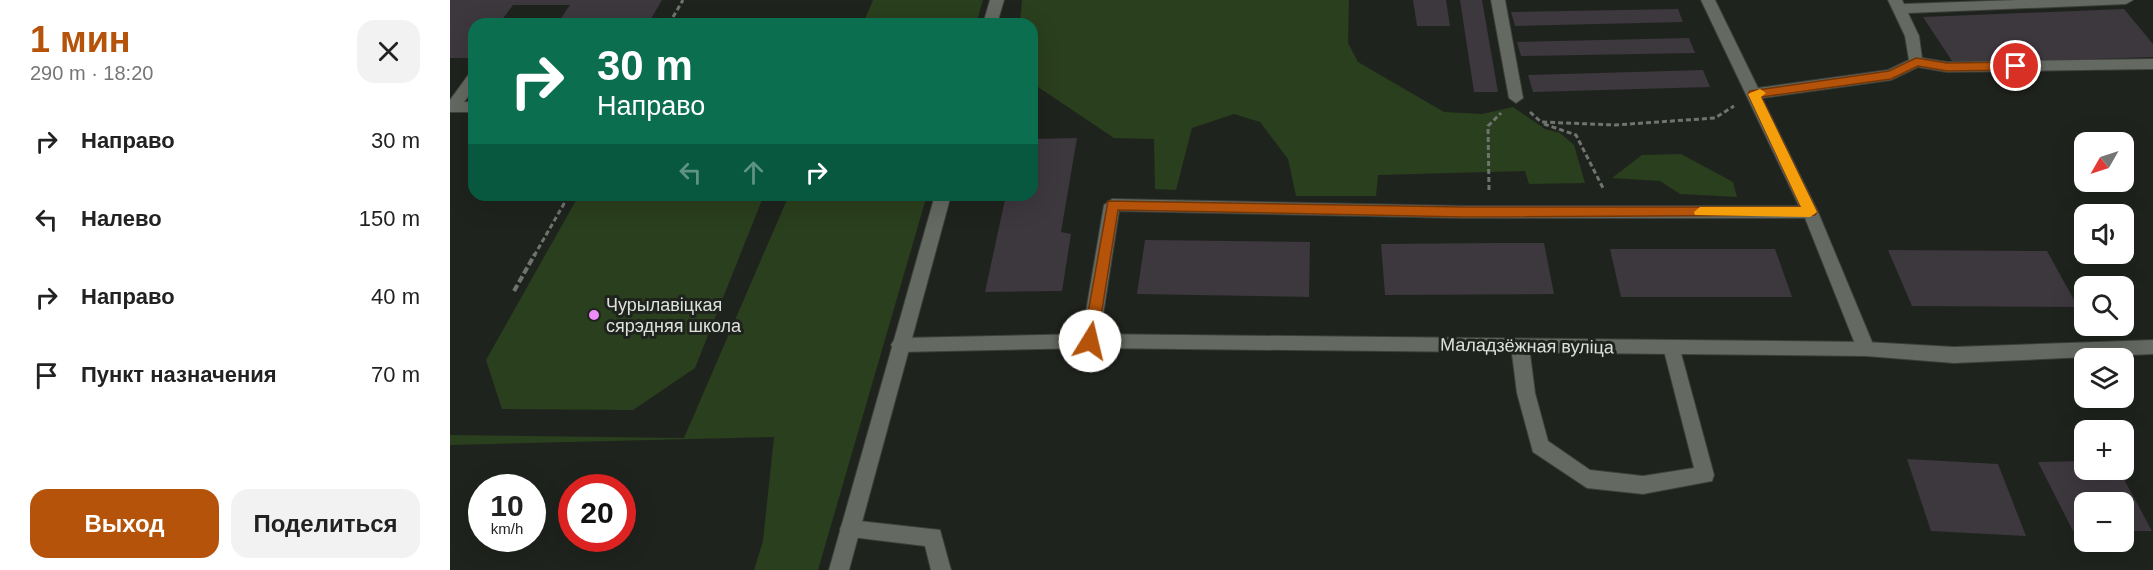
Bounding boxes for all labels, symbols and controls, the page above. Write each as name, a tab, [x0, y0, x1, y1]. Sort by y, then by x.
text: 1 мин	[30, 19, 131, 60]
button: close	[357, 20, 420, 83]
pin	[1990, 40, 2041, 91]
icon: right	[498, 42, 576, 120]
text: 30 m	[597, 42, 693, 89]
icon: arrive	[1999, 49, 2032, 82]
text: 290 m · 18:20	[30, 62, 153, 84]
text: Направо	[597, 91, 705, 121]
icon: right	[30, 125, 63, 158]
text: Направо	[81, 128, 175, 153]
text: 30 m	[371, 128, 420, 153]
north arrow	[2074, 132, 2134, 192]
map controls	[2074, 132, 2134, 552]
icon: left	[674, 156, 707, 189]
icon: ahead	[737, 156, 770, 189]
icon: right	[800, 156, 833, 189]
icon: left	[30, 203, 63, 236]
button: sound	[2074, 204, 2134, 264]
text: Налево	[81, 206, 162, 231]
text: 150 m	[359, 206, 420, 231]
button: search	[2074, 276, 2134, 336]
icon: right	[30, 281, 63, 314]
text: Направо	[81, 284, 175, 309]
text: 40 m	[371, 284, 420, 309]
place label: Чурылавіцкая сярэдняя школа	[606, 295, 742, 336]
marker: Чурылавіцкая сярэдняя школа	[587, 308, 601, 322]
position arrow	[1058, 309, 1122, 373]
street label: Маладзёжная вуліца	[1440, 334, 1615, 358]
button: layers	[2074, 348, 2134, 408]
icon: arrive	[30, 359, 63, 392]
text: Пункт назначения	[81, 362, 277, 387]
text: 70 m	[371, 362, 420, 387]
button: +	[2074, 420, 2134, 480]
speed limit sign: 20	[558, 474, 636, 552]
button: Выход	[30, 489, 219, 558]
button: Поделиться	[231, 489, 420, 558]
text: 10	[490, 489, 524, 522]
button: −	[2074, 492, 2134, 552]
text: km/h	[491, 520, 523, 537]

